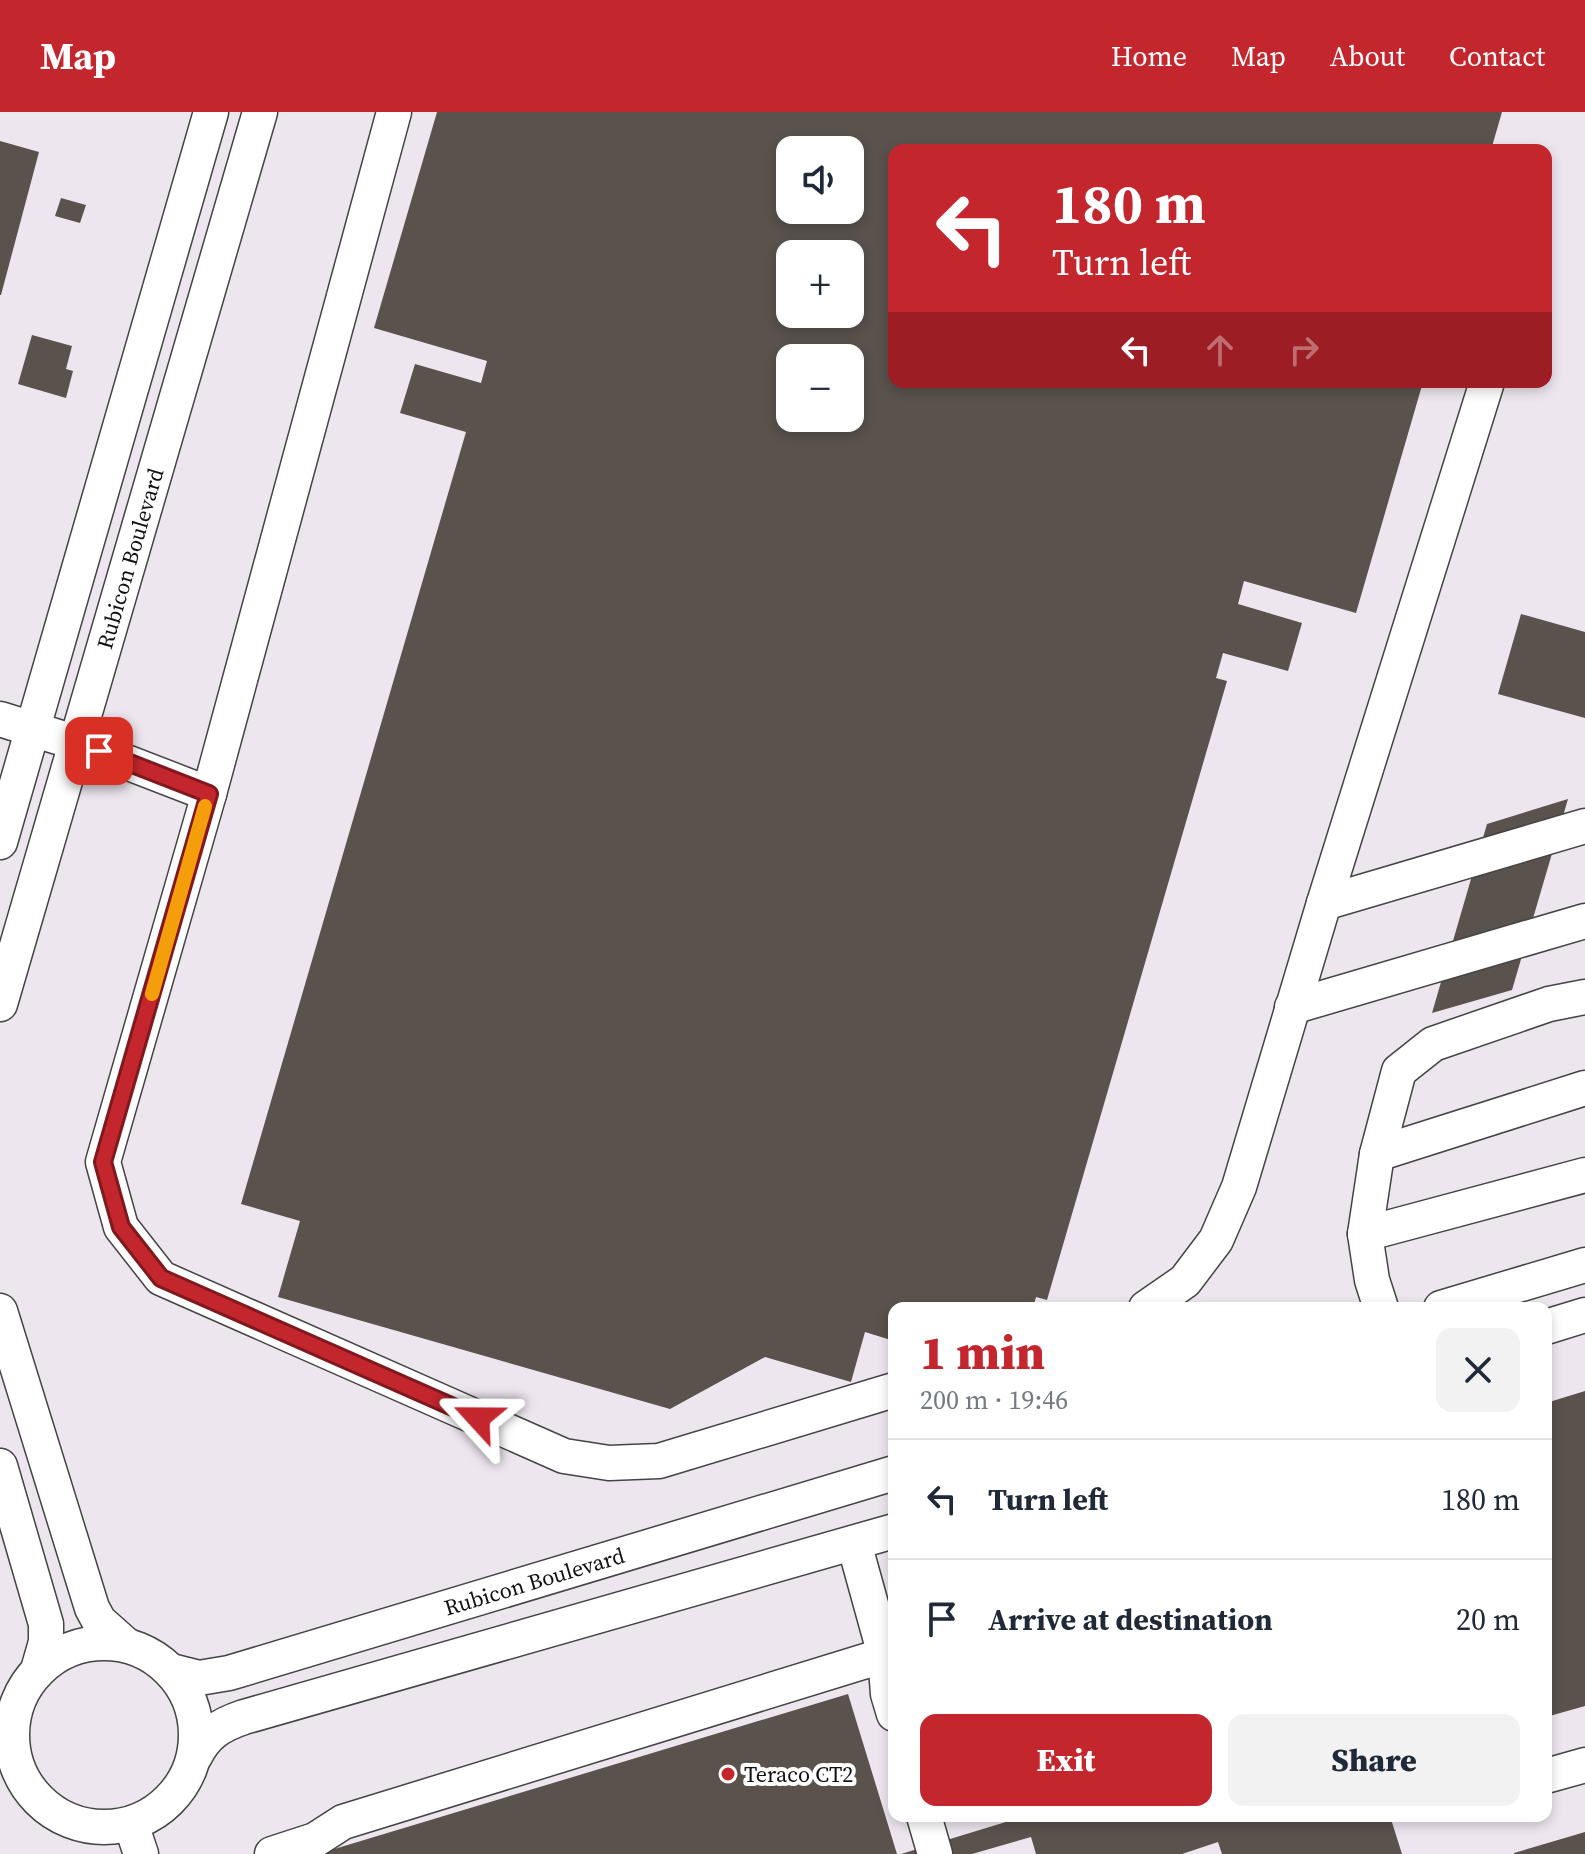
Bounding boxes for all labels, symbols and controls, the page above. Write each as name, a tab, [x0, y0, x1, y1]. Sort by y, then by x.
text: Map	[40, 30, 116, 82]
text: Home	[1111, 37, 1187, 75]
text: Map	[1231, 37, 1286, 75]
text: About	[1330, 37, 1405, 75]
text: Contact	[1449, 37, 1545, 75]
map controls	[776, 136, 864, 432]
button: sound	[776, 136, 864, 224]
text: 180 m	[1052, 165, 1206, 242]
icon: left	[920, 176, 1024, 280]
text: Turn left	[1052, 238, 1191, 287]
button: +	[776, 240, 864, 328]
icon: left	[1114, 328, 1158, 372]
icon: ahead	[1198, 328, 1242, 372]
icon: right	[1282, 328, 1326, 372]
button: −	[776, 344, 864, 432]
street label: Rubicon Boulevard	[89, 464, 171, 653]
pin	[65, 717, 133, 785]
icon: arrive	[77, 729, 121, 773]
text: 1 min	[920, 1319, 1045, 1385]
button: close	[1436, 1328, 1520, 1412]
position arrow	[436, 1376, 520, 1460]
text: 200 m · 19:46	[920, 1382, 1068, 1418]
icon: left	[920, 1477, 964, 1521]
text: Turn left	[988, 1479, 1108, 1520]
text: 180 m	[1441, 1479, 1520, 1520]
street label: Rubicon Boulevard	[440, 1540, 629, 1623]
icon: arrive	[920, 1597, 964, 1641]
text: Arrive at destination	[988, 1599, 1273, 1640]
text: 20 m	[1456, 1599, 1520, 1640]
button: Exit	[920, 1714, 1212, 1806]
button: Share	[1228, 1714, 1520, 1806]
place label: Teraco CT2	[744, 1759, 853, 1789]
marker: Teraco CT2	[719, 1765, 737, 1783]

